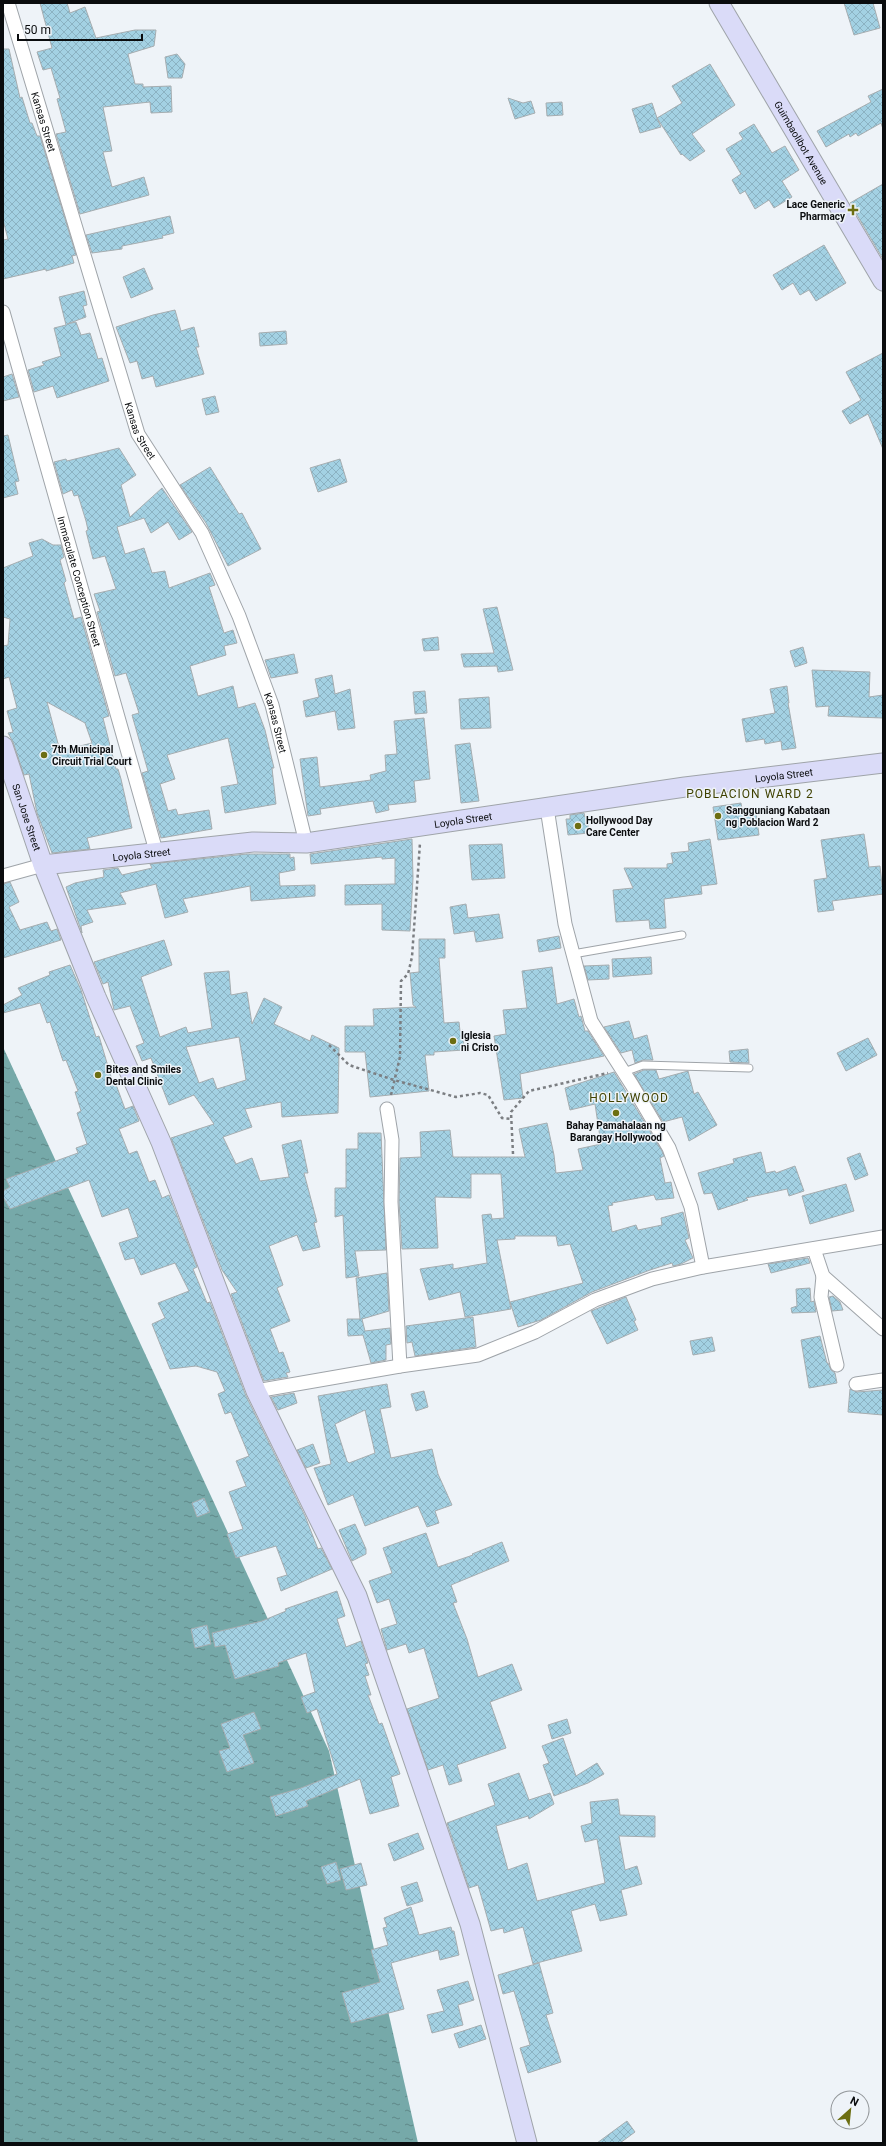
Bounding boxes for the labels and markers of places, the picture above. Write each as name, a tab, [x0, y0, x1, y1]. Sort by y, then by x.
place label: Lace Generic Pharmacy	[786, 199, 846, 222]
marker: Lace Generic Pharmacy	[848, 205, 858, 215]
place label: 7th Municipal Circuit Trial Court	[52, 744, 132, 767]
marker: 7th Municipal Circuit Trial Court	[39, 750, 49, 760]
place label: Sangguniang Kabataan ng Poblacion Ward 2	[726, 805, 830, 828]
marker: Sangguniang Kabataan ng Poblacion Ward 2	[713, 811, 723, 821]
place label: Hollywood Day Care Center	[586, 815, 654, 838]
marker: Hollywood Day Care Center	[573, 821, 583, 831]
place label: Iglesia ni Cristo	[461, 1030, 499, 1053]
marker: Iglesia ni Cristo	[448, 1036, 458, 1046]
place label: Bites and Smiles Dental Clinic	[106, 1064, 181, 1087]
marker: Bites and Smiles Dental Clinic	[93, 1070, 103, 1080]
marker: Bahay Pamahalaan ng Barangay Hollywood	[611, 1108, 621, 1118]
place label: Bahay Pamahalaan ng Barangay Hollywood	[566, 1120, 666, 1143]

